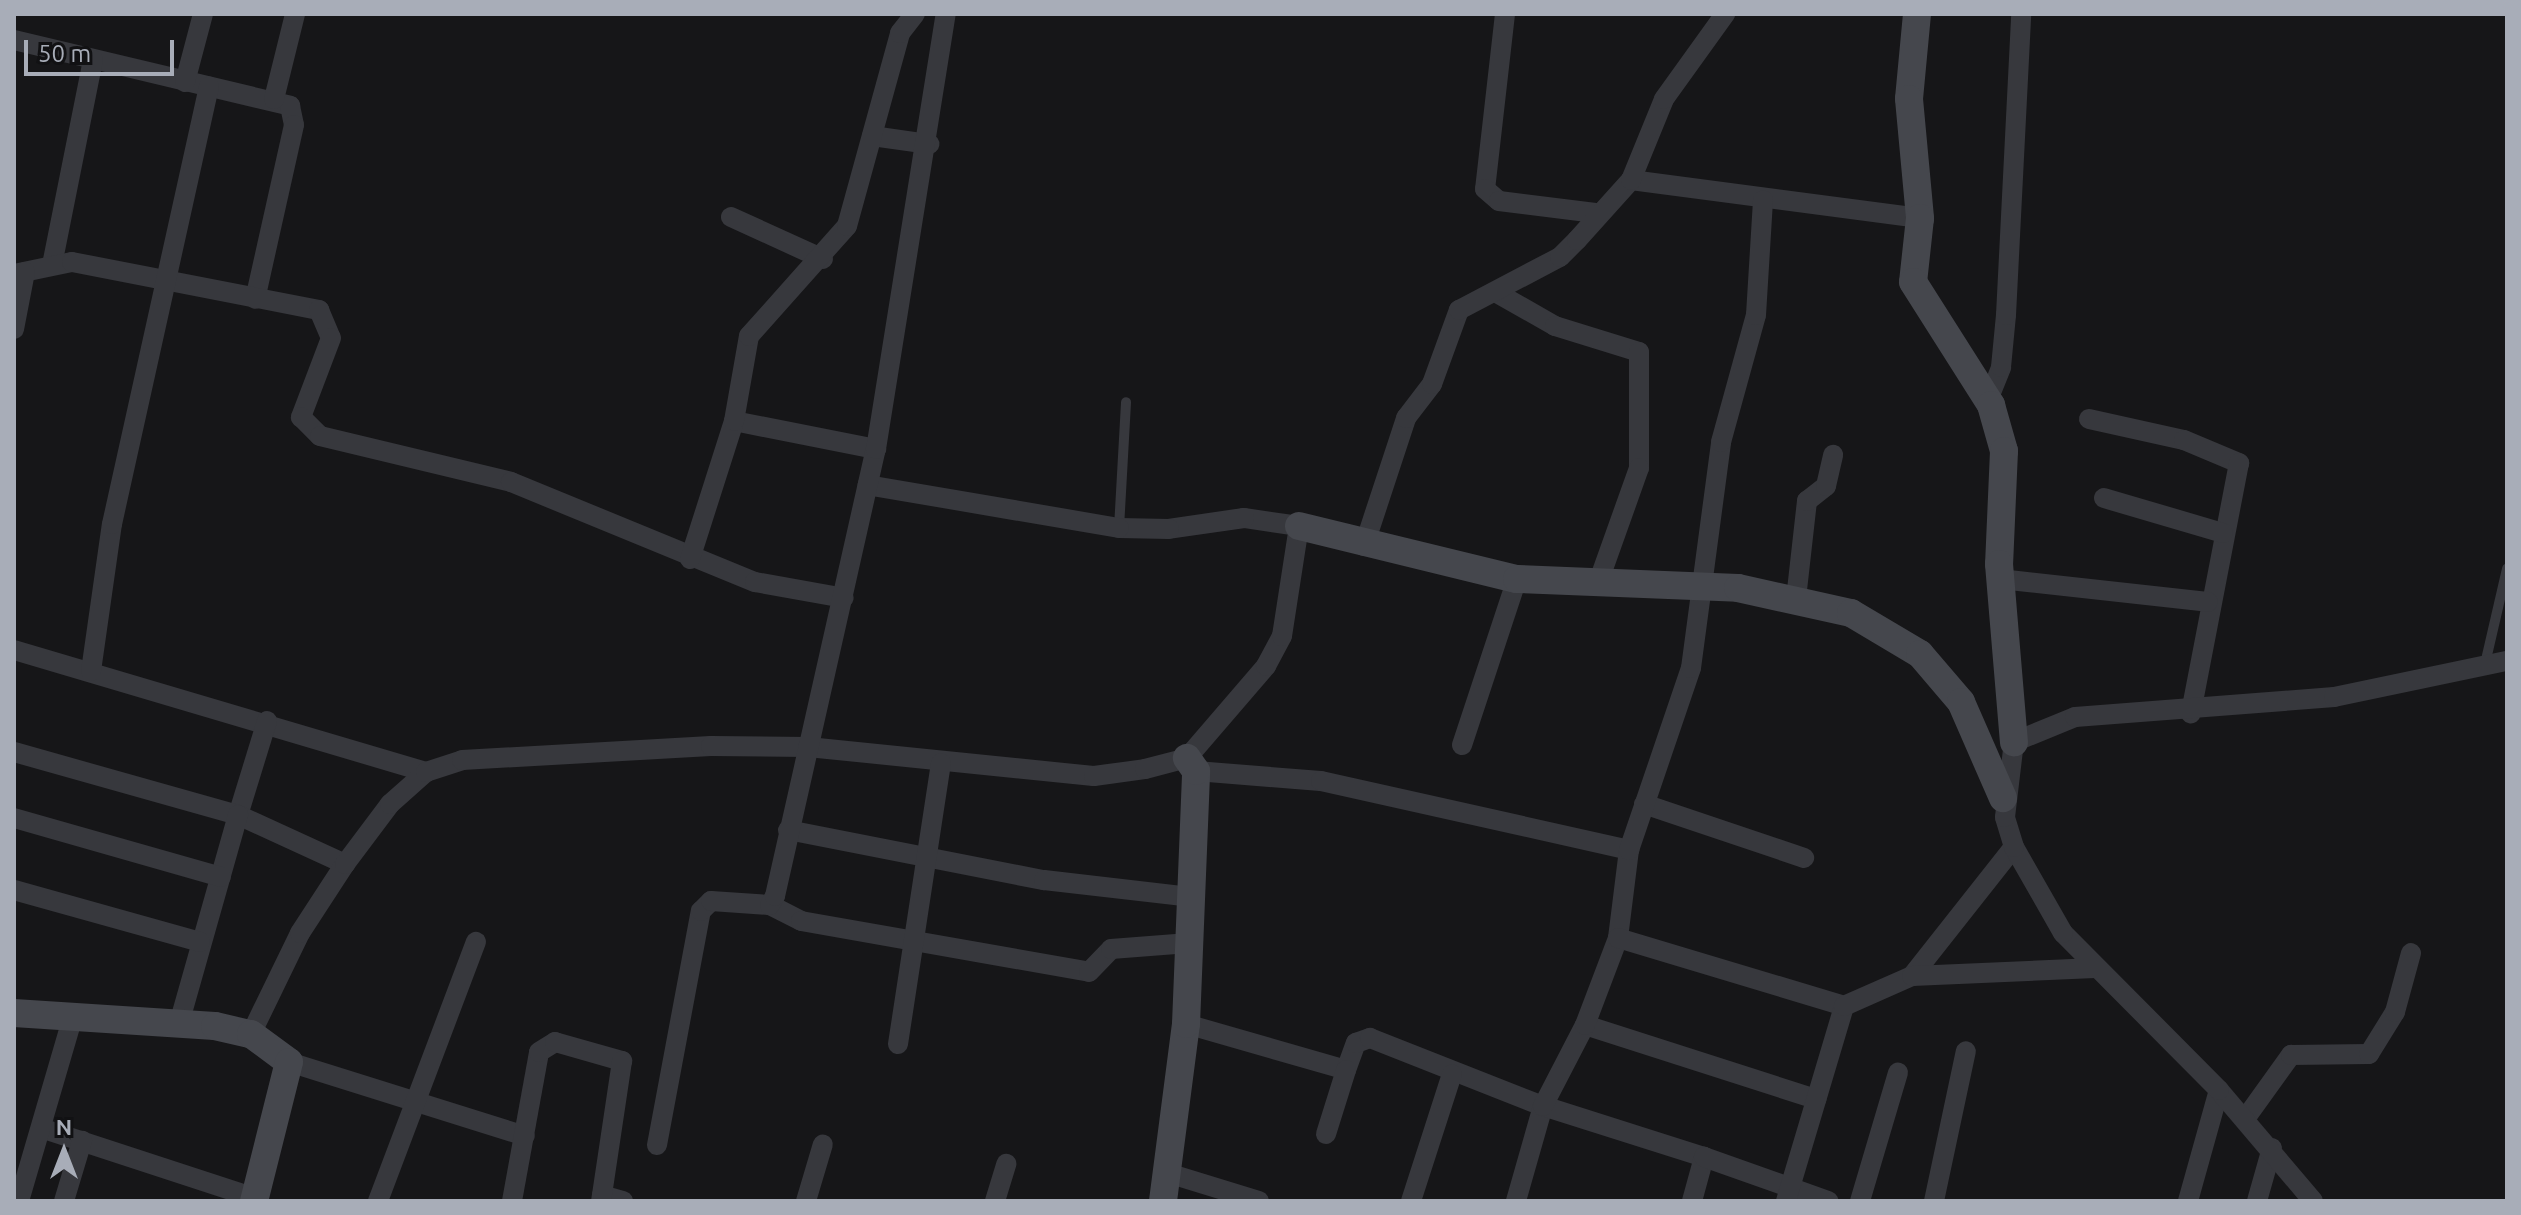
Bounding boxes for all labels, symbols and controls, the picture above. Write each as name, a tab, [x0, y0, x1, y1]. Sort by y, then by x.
scale bar	[28, 24, 178, 74]
text: 50 m	[38, 40, 91, 67]
north arrow	[24, 1111, 104, 1191]
text: N	[56, 1114, 72, 1139]

